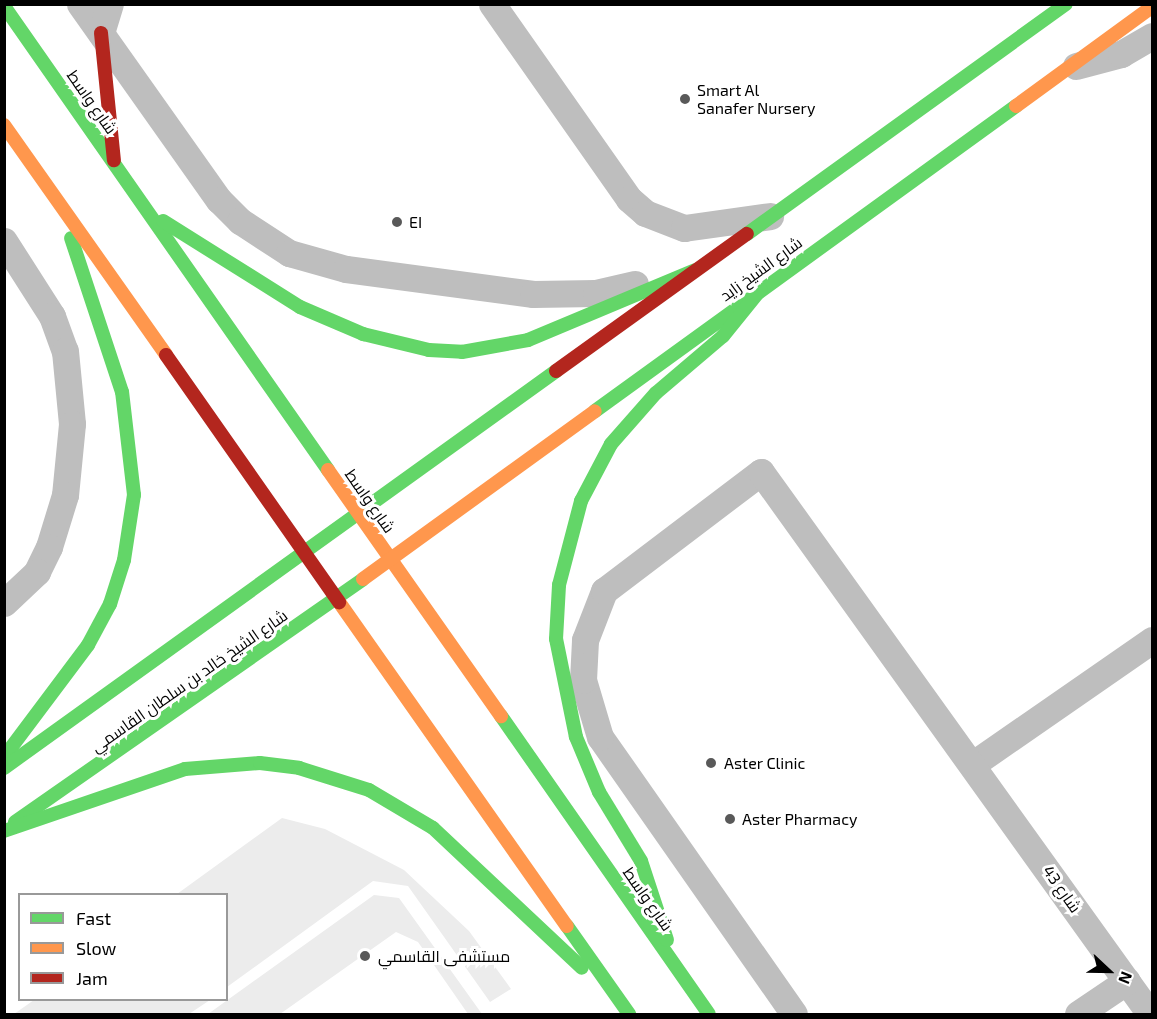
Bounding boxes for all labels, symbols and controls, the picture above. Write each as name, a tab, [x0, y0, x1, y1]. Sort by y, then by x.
street label: شارع واسط	[63, 66, 121, 138]
place label: Smart Al Sanafer Nursery	[697, 80, 816, 118]
marker: Smart Al Sanafer Nursery	[678, 92, 692, 106]
place label: EI	[409, 212, 422, 232]
marker: EI	[390, 215, 404, 229]
street label: شارع الشيخ زايد	[716, 233, 806, 305]
street label: شارع واسط	[341, 465, 399, 537]
street label: شارع الشيخ خالد بن سلطان القاسمي	[87, 606, 291, 756]
place label: Aster Clinic	[724, 753, 806, 773]
marker: Aster Clinic	[702, 754, 720, 772]
place label: Aster Pharmacy	[742, 809, 858, 829]
marker: Aster Pharmacy	[723, 812, 737, 826]
street label: شارع 43	[1039, 862, 1085, 916]
street label: شارع واسط	[619, 863, 677, 935]
legend	[18, 893, 228, 1001]
text: Fast	[76, 907, 111, 929]
text: Slow	[76, 937, 116, 959]
north arrow	[1079, 941, 1139, 1001]
place label: مستشفى القاسمي	[378, 946, 510, 966]
marker: مستشفى القاسمي	[356, 947, 374, 965]
text: Jam	[76, 967, 108, 989]
text: N	[1115, 969, 1137, 987]

